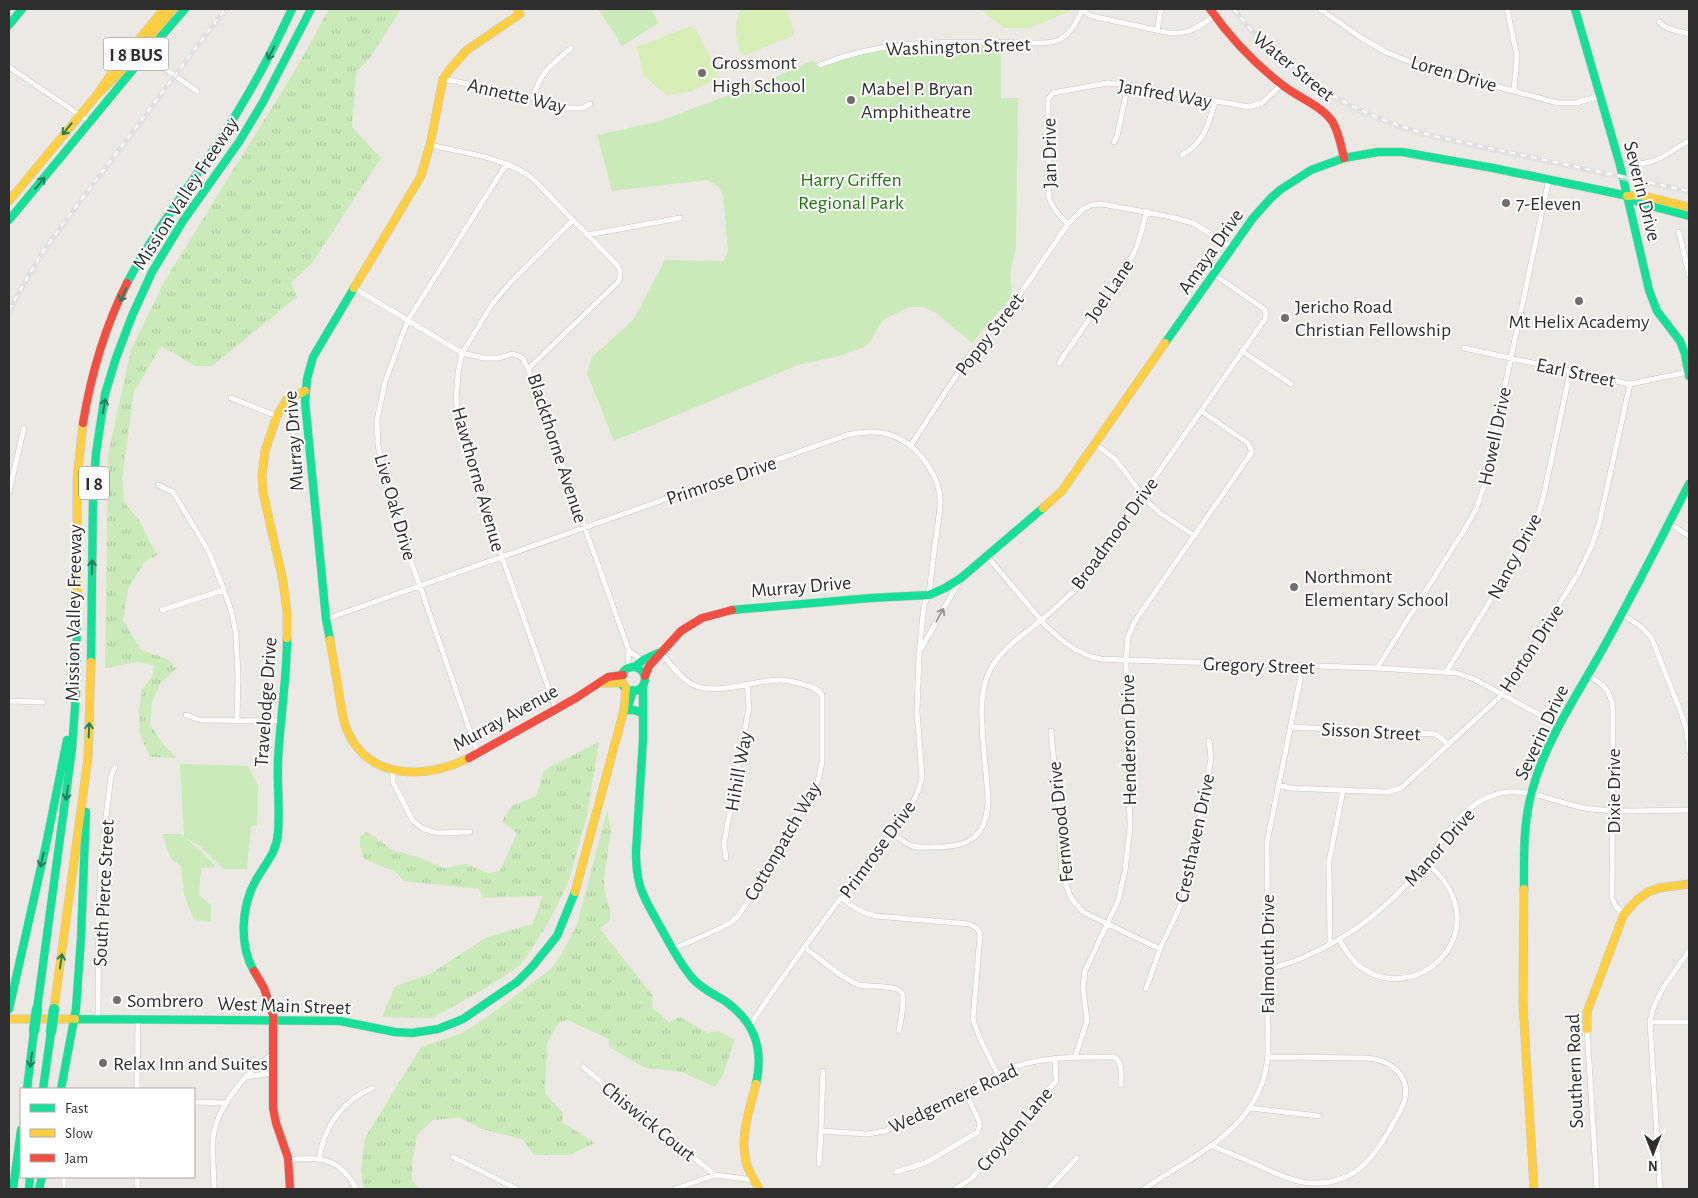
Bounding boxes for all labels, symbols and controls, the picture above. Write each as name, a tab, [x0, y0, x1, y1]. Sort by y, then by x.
street label: Water Street	[1249, 28, 1338, 106]
street label: Washington Street	[885, 34, 1032, 60]
road number: I 8 BUS	[104, 38, 168, 70]
one-way arrow	[266, 45, 276, 60]
street label: Loren Drive	[1408, 52, 1499, 96]
place label: Grossmont High School	[712, 53, 806, 96]
marker: Grossmont High School	[696, 67, 708, 79]
street label: Annette Way	[466, 75, 568, 117]
street label: Janfred Way	[1116, 76, 1214, 112]
place label: Mabel P. Bryan Amphitheatre	[861, 79, 973, 122]
marker: Mabel P. Bryan Amphitheatre	[845, 94, 857, 106]
street label: Mission Valley Freeway	[129, 113, 243, 273]
street label: Jan Drive	[1039, 118, 1061, 188]
one-way arrow	[62, 122, 73, 135]
street label: Severin Drive	[1620, 139, 1664, 243]
park label: Harry Griffen Regional Park	[798, 170, 904, 213]
one-way arrow	[34, 177, 45, 190]
place label: 7-Eleven	[1516, 194, 1581, 214]
marker: 7-Eleven	[1500, 197, 1512, 209]
street label: Amaya Drive	[1174, 205, 1247, 298]
street label: Joel Lane	[1082, 256, 1138, 325]
one-way arrow	[117, 287, 127, 302]
street label: Poppy Street	[952, 289, 1028, 380]
marker: Mt Helix Academy	[1573, 295, 1585, 307]
place label: Jericho Road Christian Fellowship	[1295, 297, 1451, 340]
marker: Jericho Road Christian Fellowship	[1279, 312, 1291, 324]
place label: Mt Helix Academy	[1509, 312, 1650, 332]
street label: Earl Street	[1535, 355, 1618, 391]
street label: Blackthorne Avenue	[523, 371, 591, 525]
street label: Howell Drive	[1475, 385, 1515, 487]
street label: Murray Drive	[281, 390, 307, 492]
one-way arrow	[99, 398, 109, 414]
street label: Hawthorne Avenue	[448, 405, 508, 554]
street label: Live Oak Drive	[370, 452, 420, 563]
street label: Primrose Drive	[664, 453, 779, 509]
road number: I 8	[79, 466, 109, 499]
street label: Broadmoor Drive	[1068, 474, 1162, 593]
street label: Nancy Drive	[1484, 510, 1546, 603]
street label: Mission Valley Freeway	[62, 524, 86, 702]
one-way arrow	[87, 560, 97, 576]
place label: Northmont Elementary School	[1304, 567, 1449, 610]
street label: Murray Drive	[750, 573, 852, 601]
marker: Northmont Elementary School	[1288, 581, 1300, 593]
street label: Horton Drive	[1496, 601, 1568, 696]
one-way arrow	[935, 607, 945, 622]
street label: Travelodge Drive	[251, 636, 281, 768]
street label: Gregory Street	[1203, 654, 1316, 678]
street label: Henderson Drive	[1118, 674, 1140, 806]
street label: Murray Avenue	[449, 681, 562, 755]
street label: Severin Drive	[1511, 682, 1573, 783]
street label: Sisson Street	[1321, 719, 1422, 745]
one-way arrow	[84, 722, 93, 738]
street label: Hihill Way	[722, 729, 756, 813]
street label: Dixie Drive	[1604, 748, 1624, 834]
street label: Fernwood Drive	[1045, 760, 1077, 883]
street label: Cresthaven Drive	[1172, 772, 1218, 905]
street label: Cottonpatch Way	[741, 778, 825, 904]
one-way arrow	[61, 785, 71, 801]
street label: Primrose Drive	[836, 797, 920, 902]
street label: Manor Drive	[1401, 805, 1479, 890]
street label: South Pierce Street	[90, 818, 118, 967]
one-way arrow	[37, 852, 46, 868]
street label: Falmouth Drive	[1258, 894, 1278, 1014]
one-way arrow	[56, 953, 66, 969]
place label: Sombrero	[127, 991, 204, 1011]
marker: Sombrero	[111, 994, 123, 1006]
street label: West Main Street	[217, 994, 352, 1018]
street label: Southern Road	[1563, 1013, 1587, 1129]
one-way arrow	[25, 1052, 35, 1068]
place label: Relax Inn and Suites	[113, 1054, 268, 1074]
marker: Relax Inn and Suites	[97, 1057, 109, 1069]
street label: Wedgemere Road	[886, 1060, 1021, 1137]
street label: Chiswick Court	[598, 1078, 699, 1166]
street label: Croydon Lane	[973, 1084, 1057, 1176]
legend	[20, 1088, 195, 1178]
text: Fast	[65, 1101, 89, 1116]
text: Slow	[65, 1126, 93, 1141]
north arrow	[1628, 1128, 1678, 1178]
text: Jam	[65, 1151, 88, 1166]
text: N	[1648, 1158, 1658, 1172]

